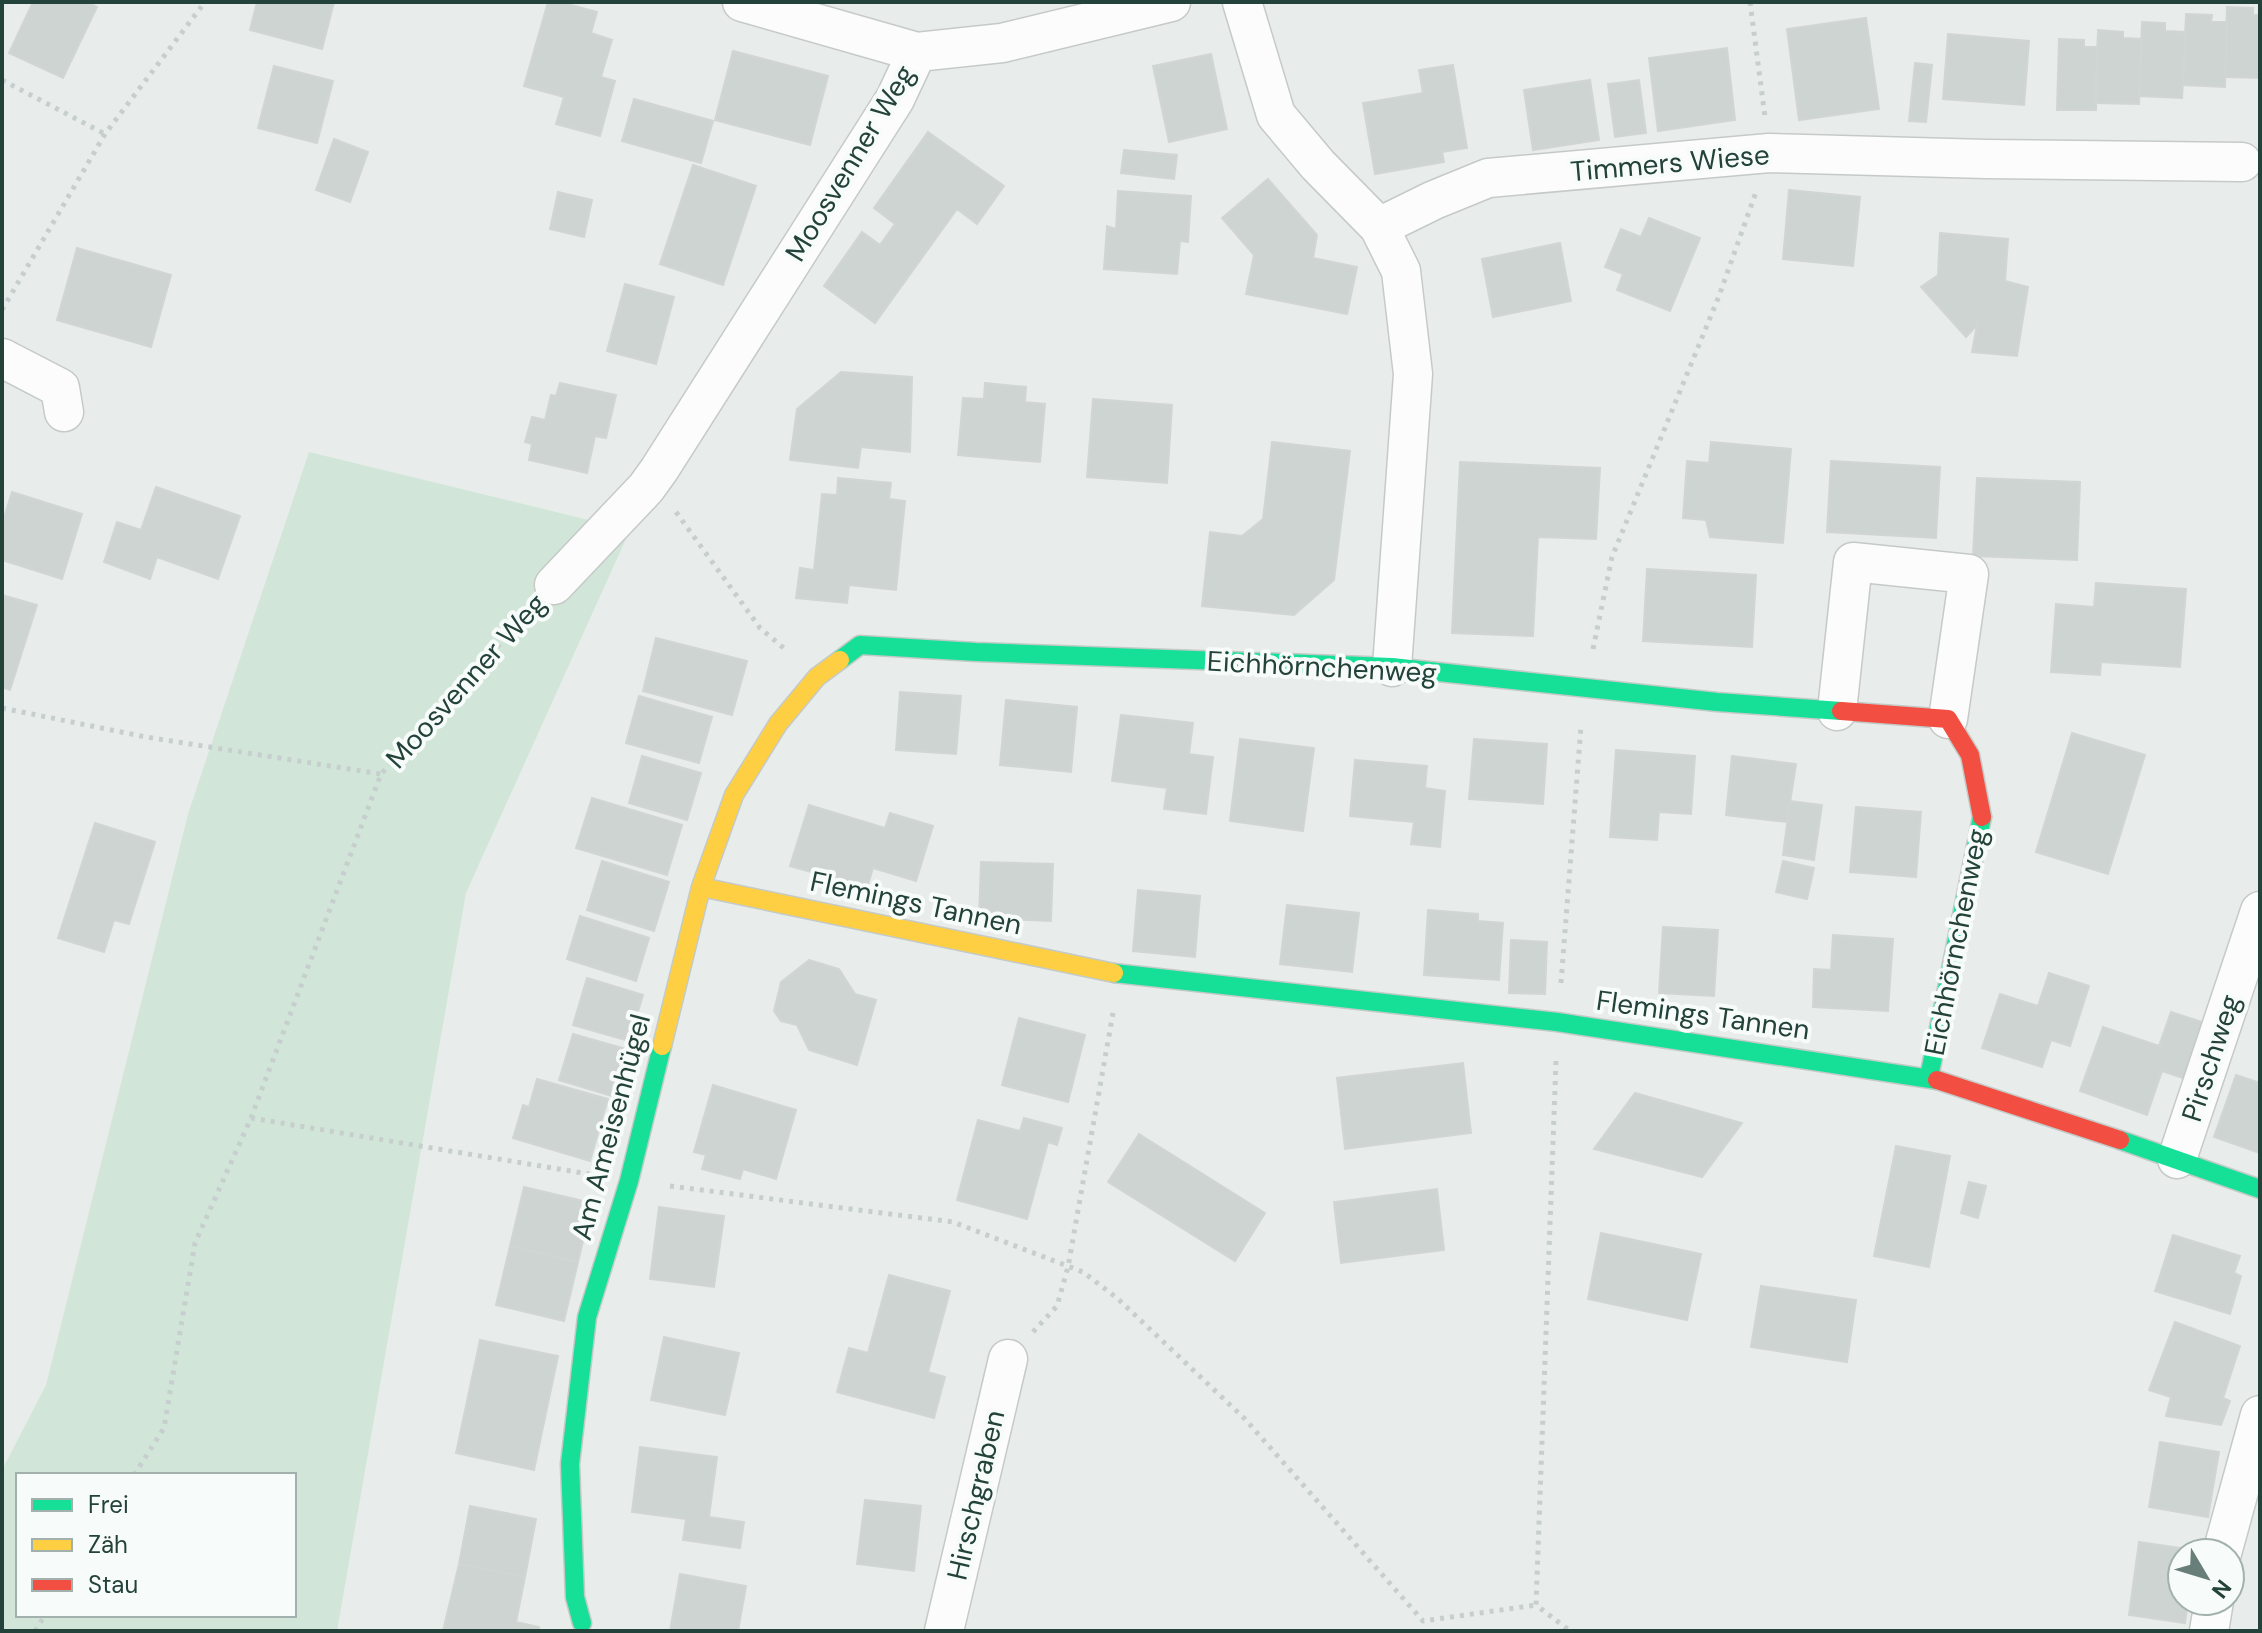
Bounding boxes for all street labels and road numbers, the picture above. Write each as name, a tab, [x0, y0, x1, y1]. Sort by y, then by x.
street label: Moosvenner Weg	[777, 58, 923, 268]
street label: Timmers Wiese	[1569, 136, 1771, 190]
street label: Moosvenner Weg	[378, 586, 554, 776]
street label: Eichhörnchenweg	[1206, 643, 1438, 691]
street label: Eichhörnchenweg	[1916, 825, 1996, 1059]
street label: Flemings Tannen	[807, 863, 1025, 943]
street label: Flemings Tannen	[1594, 982, 1812, 1048]
street label: Pirschweg	[2173, 990, 2249, 1126]
street label: Am Ameisenhügel	[563, 1010, 659, 1244]
street label: Hirschgraben	[939, 1407, 1013, 1583]

